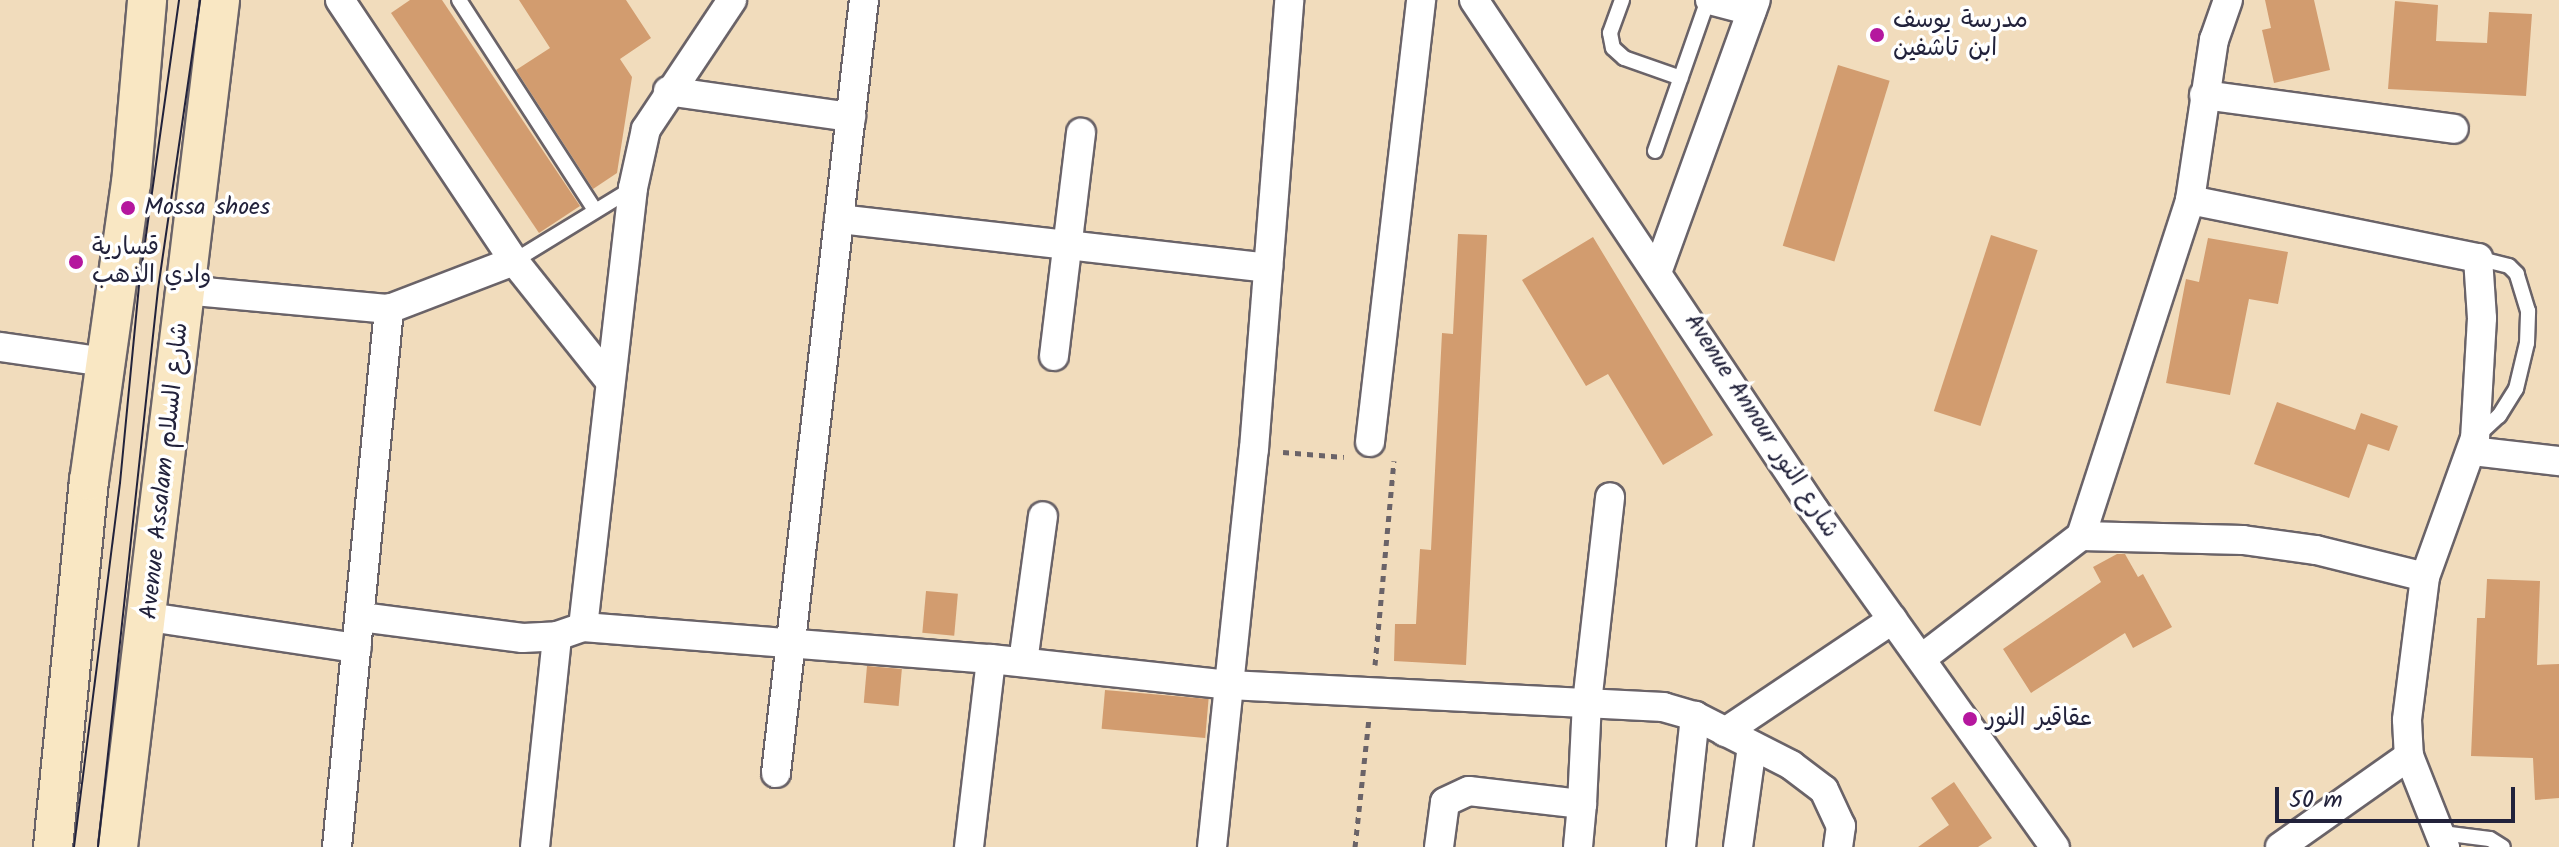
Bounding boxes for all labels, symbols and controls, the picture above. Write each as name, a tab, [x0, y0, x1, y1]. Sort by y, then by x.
place label: مدرسة يوسف ابن تاشفين	[1893, 7, 2028, 63]
marker: مدرسة يوسف ابن تاشفين	[1868, 26, 1886, 44]
place label: Mossa shoes	[144, 194, 270, 222]
marker: Mossa shoes	[119, 199, 137, 217]
place label: قسارية وادي الذهب	[92, 234, 211, 290]
marker: قسارية وادي الذهب	[67, 253, 85, 271]
street label: Avenue Annour شارع النور	[1678, 308, 1844, 544]
street label: Avenue Assalam شارع السلام	[135, 321, 195, 621]
place label: عقاقير النور	[1986, 705, 2092, 733]
marker: عقاقير النور	[1961, 710, 1979, 728]
scale bar	[2279, 771, 2519, 821]
text: 50 m	[2289, 781, 2343, 820]

